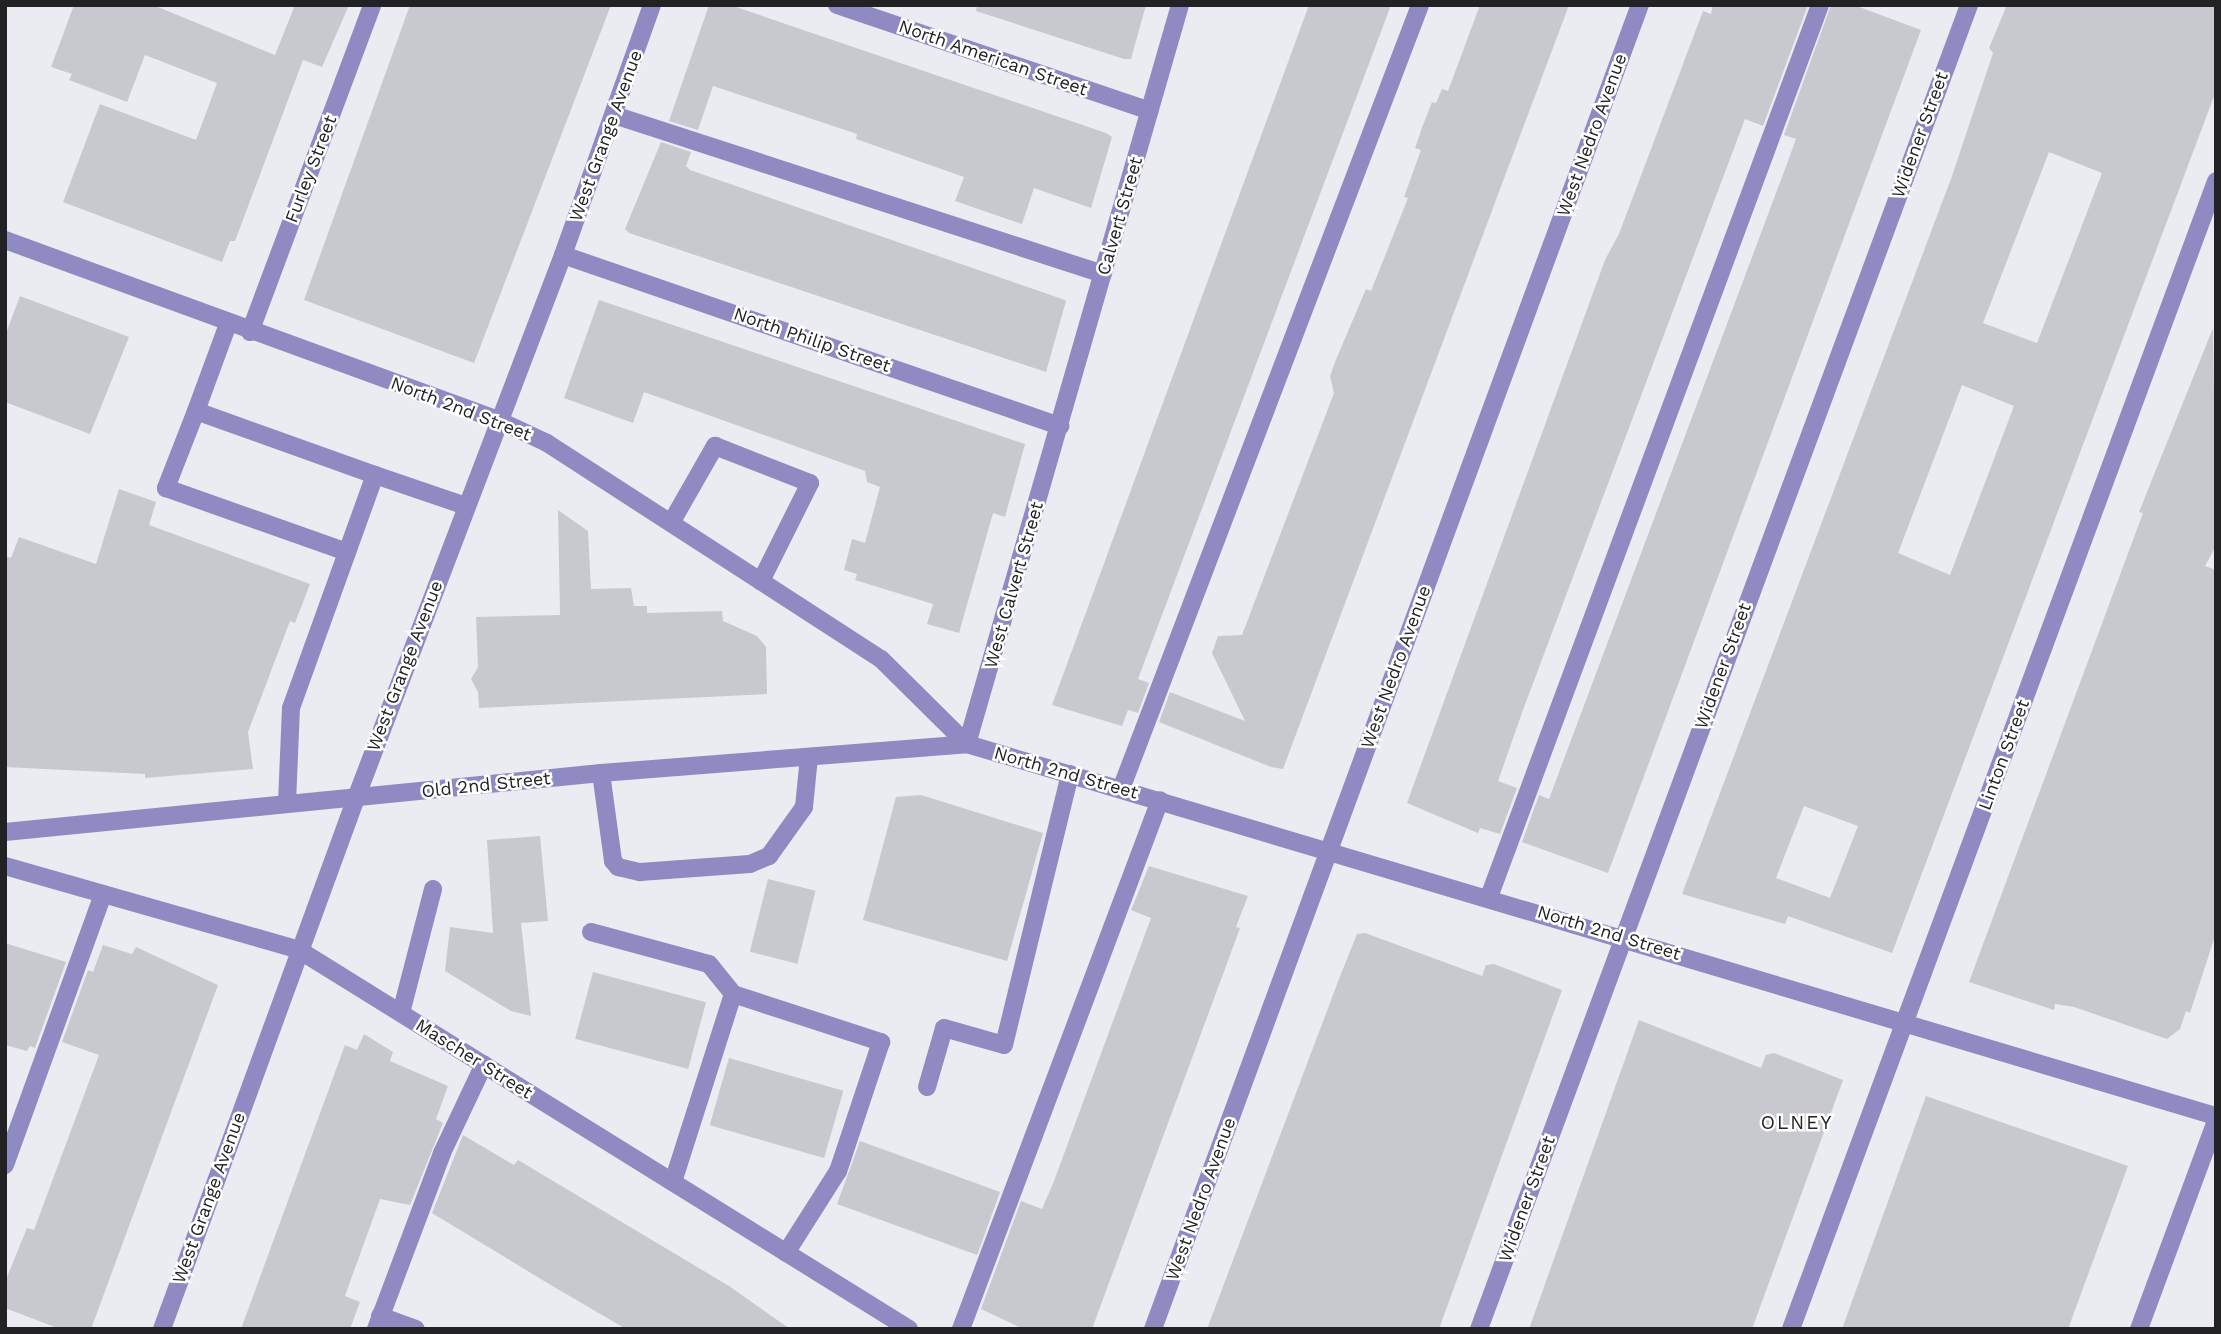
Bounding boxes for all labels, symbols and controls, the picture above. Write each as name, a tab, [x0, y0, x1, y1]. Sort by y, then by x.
street label: North American Street	[896, 15, 1090, 101]
street label: West Grange Avenue	[565, 47, 647, 225]
street label: West Nedro Avenue	[1552, 50, 1632, 220]
street label: Widener Street	[1887, 69, 1953, 201]
street label: Furley Street	[281, 112, 341, 226]
street label: Calvert Street	[1093, 154, 1147, 278]
street label: North Philip Street	[731, 303, 893, 377]
street label: North 2nd Street	[388, 372, 534, 446]
street label: West Calvert Street	[980, 499, 1048, 671]
street label: West Grange Avenue	[362, 577, 448, 755]
street label: West Nedro Avenue	[1356, 582, 1436, 752]
street label: Widener Street	[1690, 600, 1756, 732]
street label: Linton Street	[1974, 697, 2034, 813]
street label: North 2nd Street	[992, 742, 1140, 804]
street label: Old 2nd Street	[420, 767, 552, 803]
street label: North 2nd Street	[1535, 901, 1683, 965]
street label: Mascher Street	[411, 1014, 537, 1104]
street label: West Grange Avenue	[168, 1109, 250, 1287]
district label: OLNEY	[1761, 1112, 1833, 1134]
street label: West Nedro Avenue	[1161, 1114, 1241, 1284]
street label: Widener Street	[1494, 1133, 1560, 1265]

